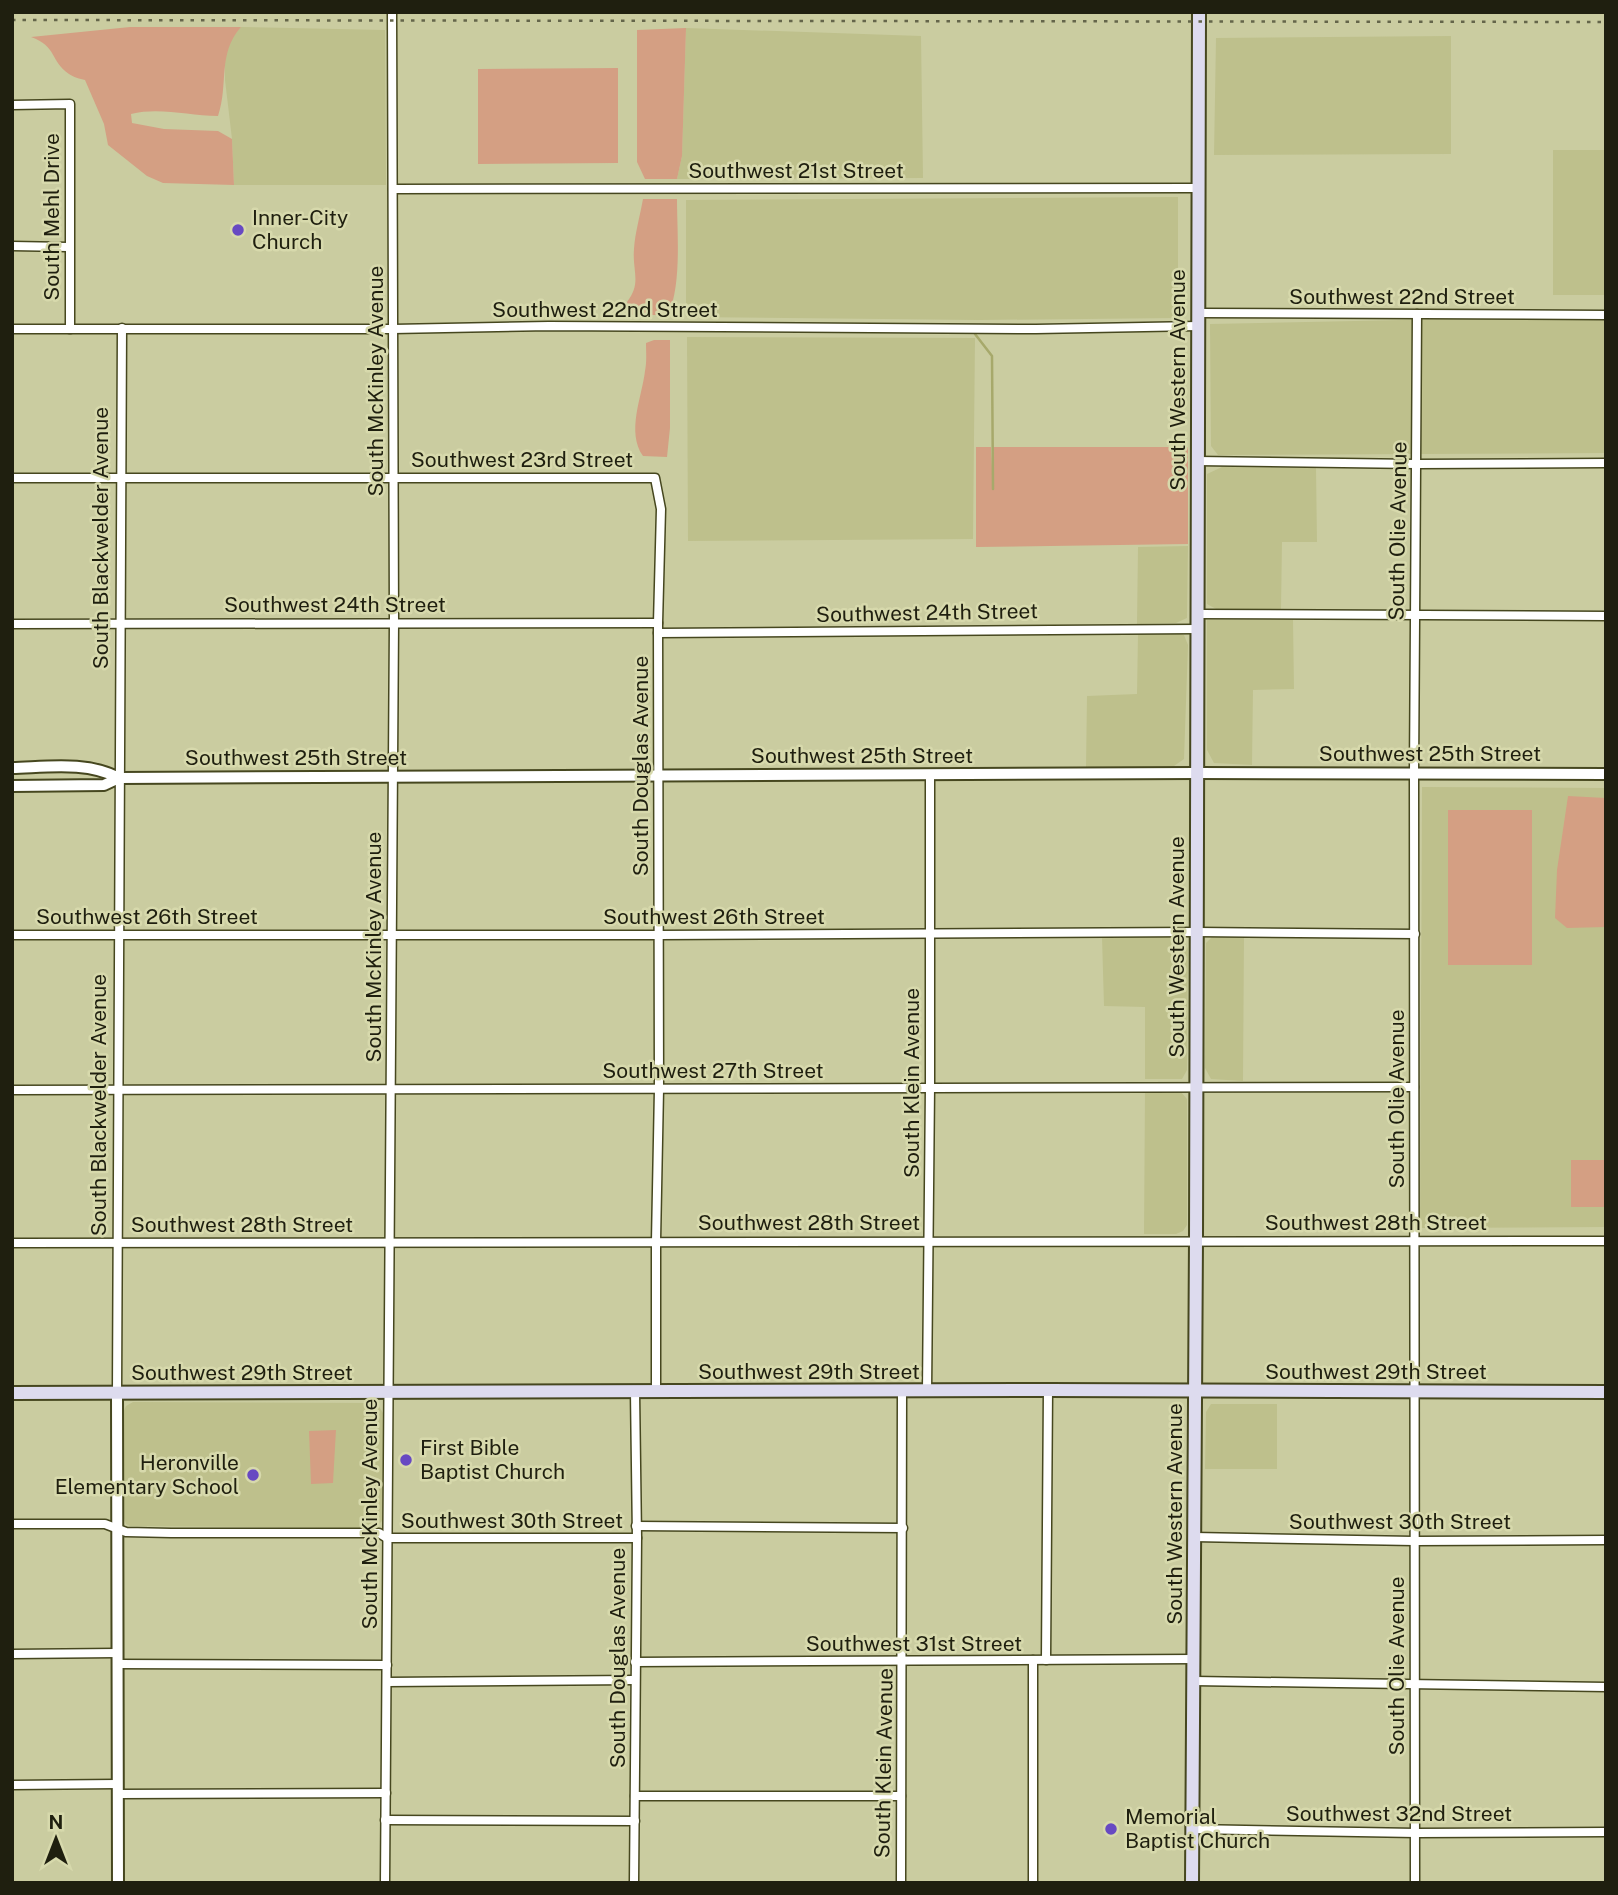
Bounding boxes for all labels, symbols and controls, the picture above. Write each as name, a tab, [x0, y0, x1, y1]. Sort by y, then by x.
street label: South Mehl Drive	[39, 133, 64, 301]
street label: Southwest 21st Street	[688, 158, 904, 183]
place label: Inner-City Church	[252, 205, 348, 254]
marker: Inner-City Church	[230, 222, 246, 238]
street label: South McKinley Avenue	[363, 266, 388, 496]
street label: South Western Avenue	[1165, 269, 1190, 491]
street label: Southwest 22nd Street	[1289, 284, 1515, 309]
street label: Southwest 22nd Street	[492, 297, 718, 322]
street label: South Blackwelder Avenue	[88, 407, 113, 669]
street label: South Olie Avenue	[1383, 441, 1412, 621]
street label: Southwest 23rd Street	[411, 447, 633, 472]
street label: Southwest 24th Street	[224, 592, 446, 617]
street label: Southwest 24th Street	[816, 598, 1038, 627]
street label: South Douglas Avenue	[628, 656, 653, 876]
street label: Southwest 25th Street	[1319, 741, 1541, 766]
street label: Southwest 25th Street	[751, 743, 973, 768]
street label: Southwest 25th Street	[185, 745, 407, 770]
street label: South McKinley Avenue	[361, 832, 386, 1062]
street label: South Western Avenue	[1164, 836, 1189, 1058]
street label: Southwest 26th Street	[36, 904, 258, 929]
street label: Southwest 26th Street	[603, 904, 825, 929]
street label: South Blackwelder Avenue	[86, 974, 111, 1236]
street label: South Klein Avenue	[899, 988, 924, 1178]
street label: South Olie Avenue	[1384, 1009, 1409, 1189]
street label: Southwest 27th Street	[602, 1058, 824, 1083]
street label: Southwest 28th Street	[698, 1210, 920, 1235]
street label: Southwest 28th Street	[1265, 1210, 1487, 1235]
street label: Southwest 28th Street	[131, 1212, 353, 1237]
street label: Southwest 29th Street	[698, 1359, 920, 1384]
street label: Southwest 29th Street	[1265, 1359, 1487, 1384]
street label: Southwest 29th Street	[131, 1360, 353, 1385]
street label: South McKinley Avenue	[357, 1399, 382, 1629]
street label: South Western Avenue	[1162, 1403, 1187, 1625]
place label: First Bible Baptist Church	[420, 1435, 565, 1484]
place label: Heronville Elementary School	[55, 1450, 239, 1499]
marker: First Bible Baptist Church	[398, 1452, 414, 1468]
marker: Heronville Elementary School	[245, 1467, 261, 1483]
street label: Southwest 30th Street	[401, 1508, 623, 1533]
street label: Southwest 30th Street	[1289, 1509, 1511, 1534]
street label: South Douglas Avenue	[605, 1548, 630, 1768]
street label: South Olie Avenue	[1384, 1576, 1409, 1756]
street label: Southwest 31st Street	[806, 1631, 1022, 1656]
street label: South Klein Avenue	[869, 1668, 898, 1858]
street label: Southwest 32nd Street	[1286, 1801, 1512, 1826]
north arrow	[21, 1804, 91, 1874]
place label: Memorial Baptist Church	[1125, 1804, 1270, 1853]
text: N	[49, 1811, 63, 1833]
marker: Memorial Baptist Church	[1103, 1821, 1119, 1837]

